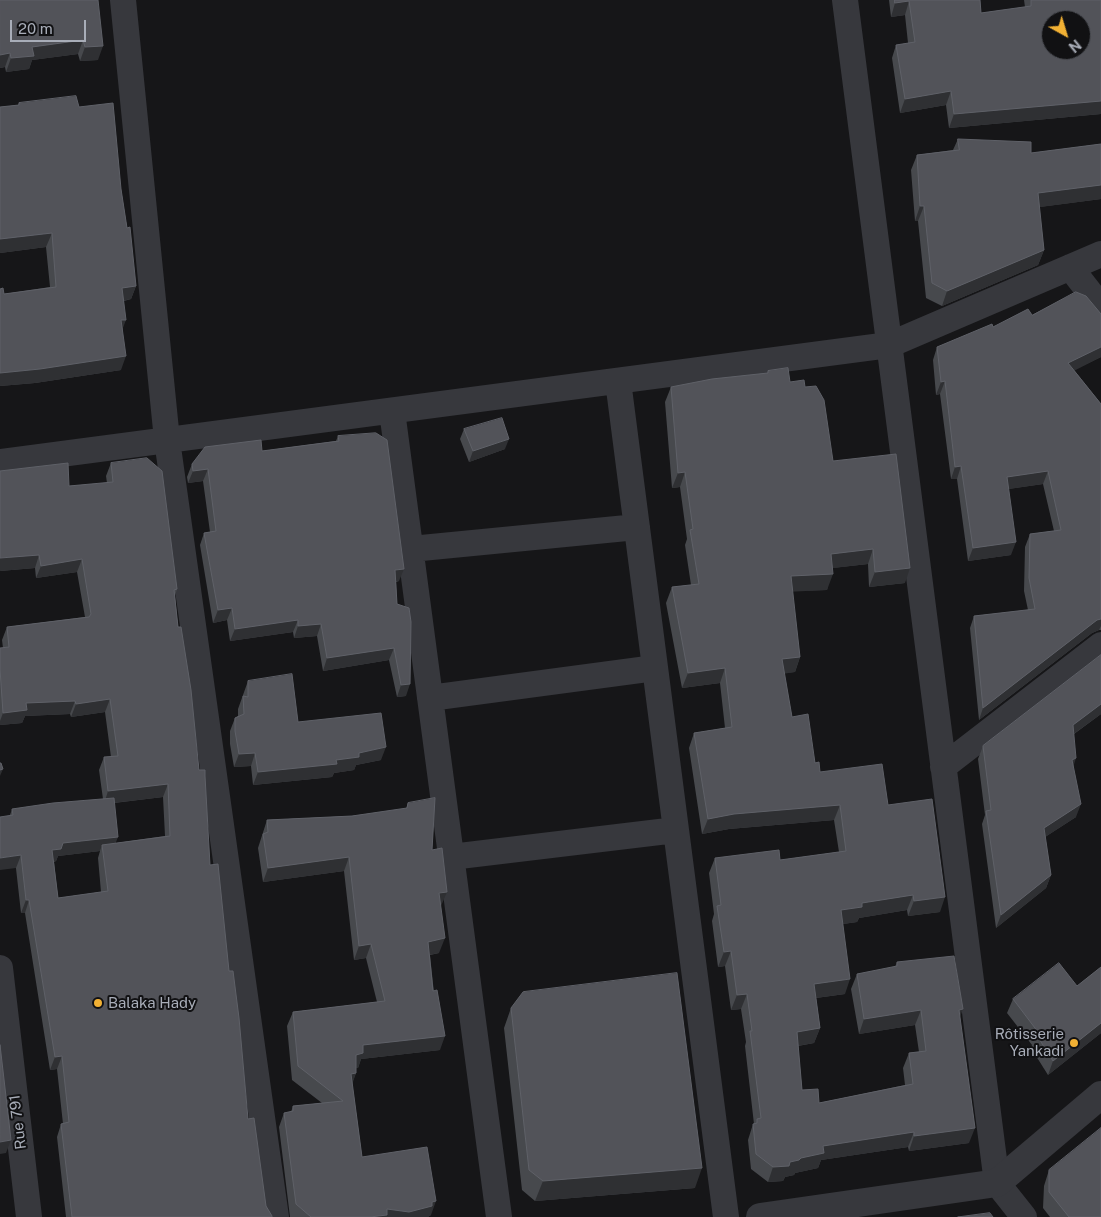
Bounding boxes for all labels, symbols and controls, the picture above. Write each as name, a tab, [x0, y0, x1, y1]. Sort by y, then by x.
scale bar	[12, 10, 89, 42]
north arrow	[1041, 10, 1091, 60]
text: 20 m	[18, 20, 53, 37]
text: N	[1066, 36, 1084, 56]
place label: Balaka Hady	[108, 994, 196, 1012]
marker: Balaka Hady	[92, 997, 104, 1009]
place label: Rôtisserie Yankadi	[995, 1025, 1064, 1060]
marker: Rôtisserie Yankadi	[1068, 1037, 1080, 1049]
street label: Rue 791	[6, 1094, 30, 1150]

